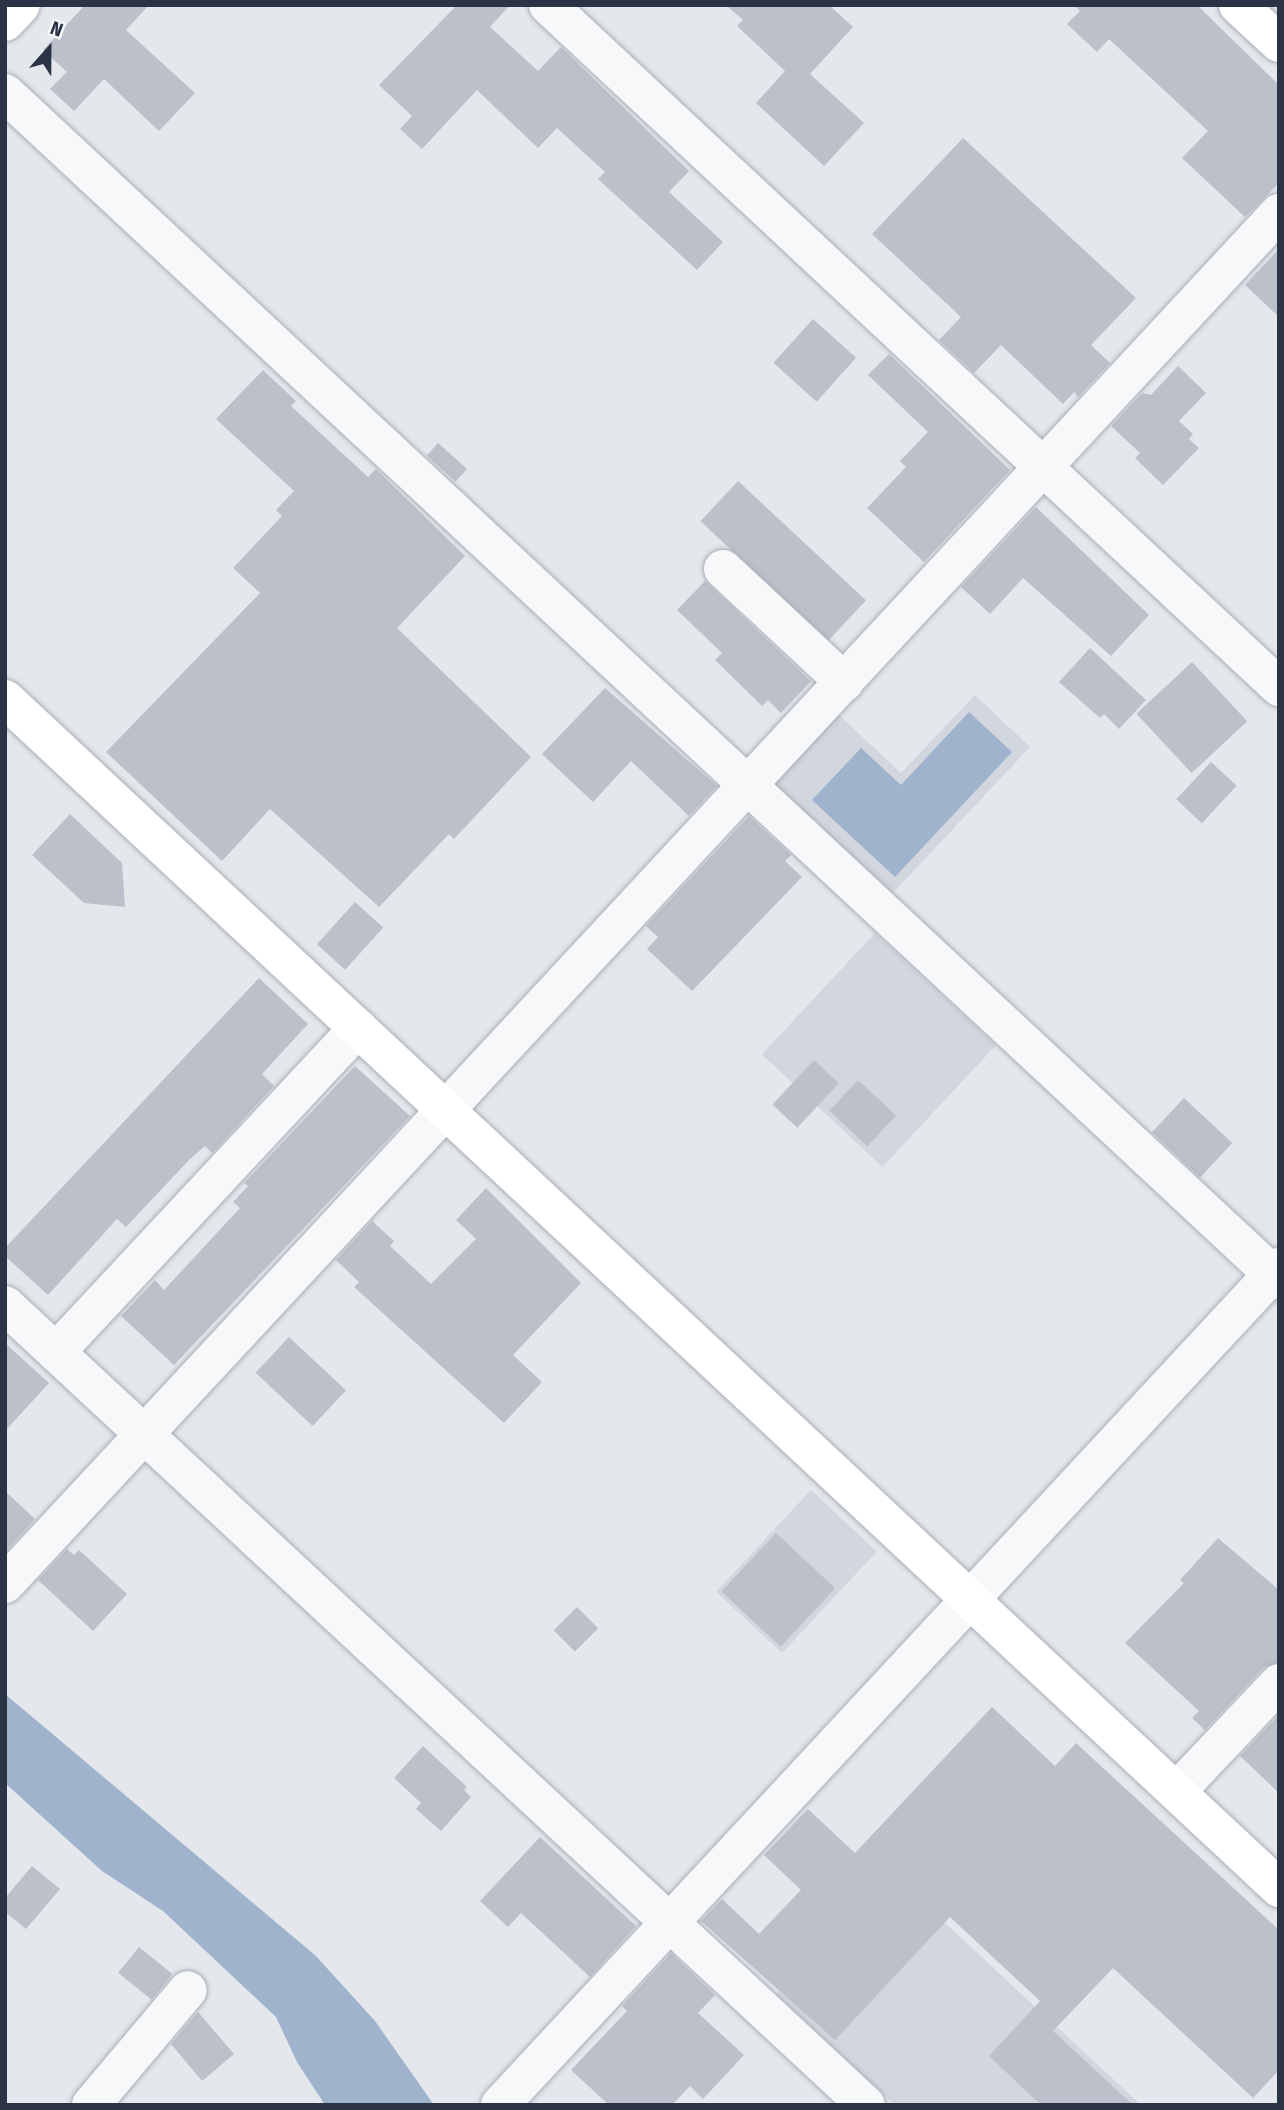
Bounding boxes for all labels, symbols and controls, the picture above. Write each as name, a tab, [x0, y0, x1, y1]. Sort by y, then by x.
north arrow	[14, 14, 84, 84]
text: N	[47, 16, 66, 42]

